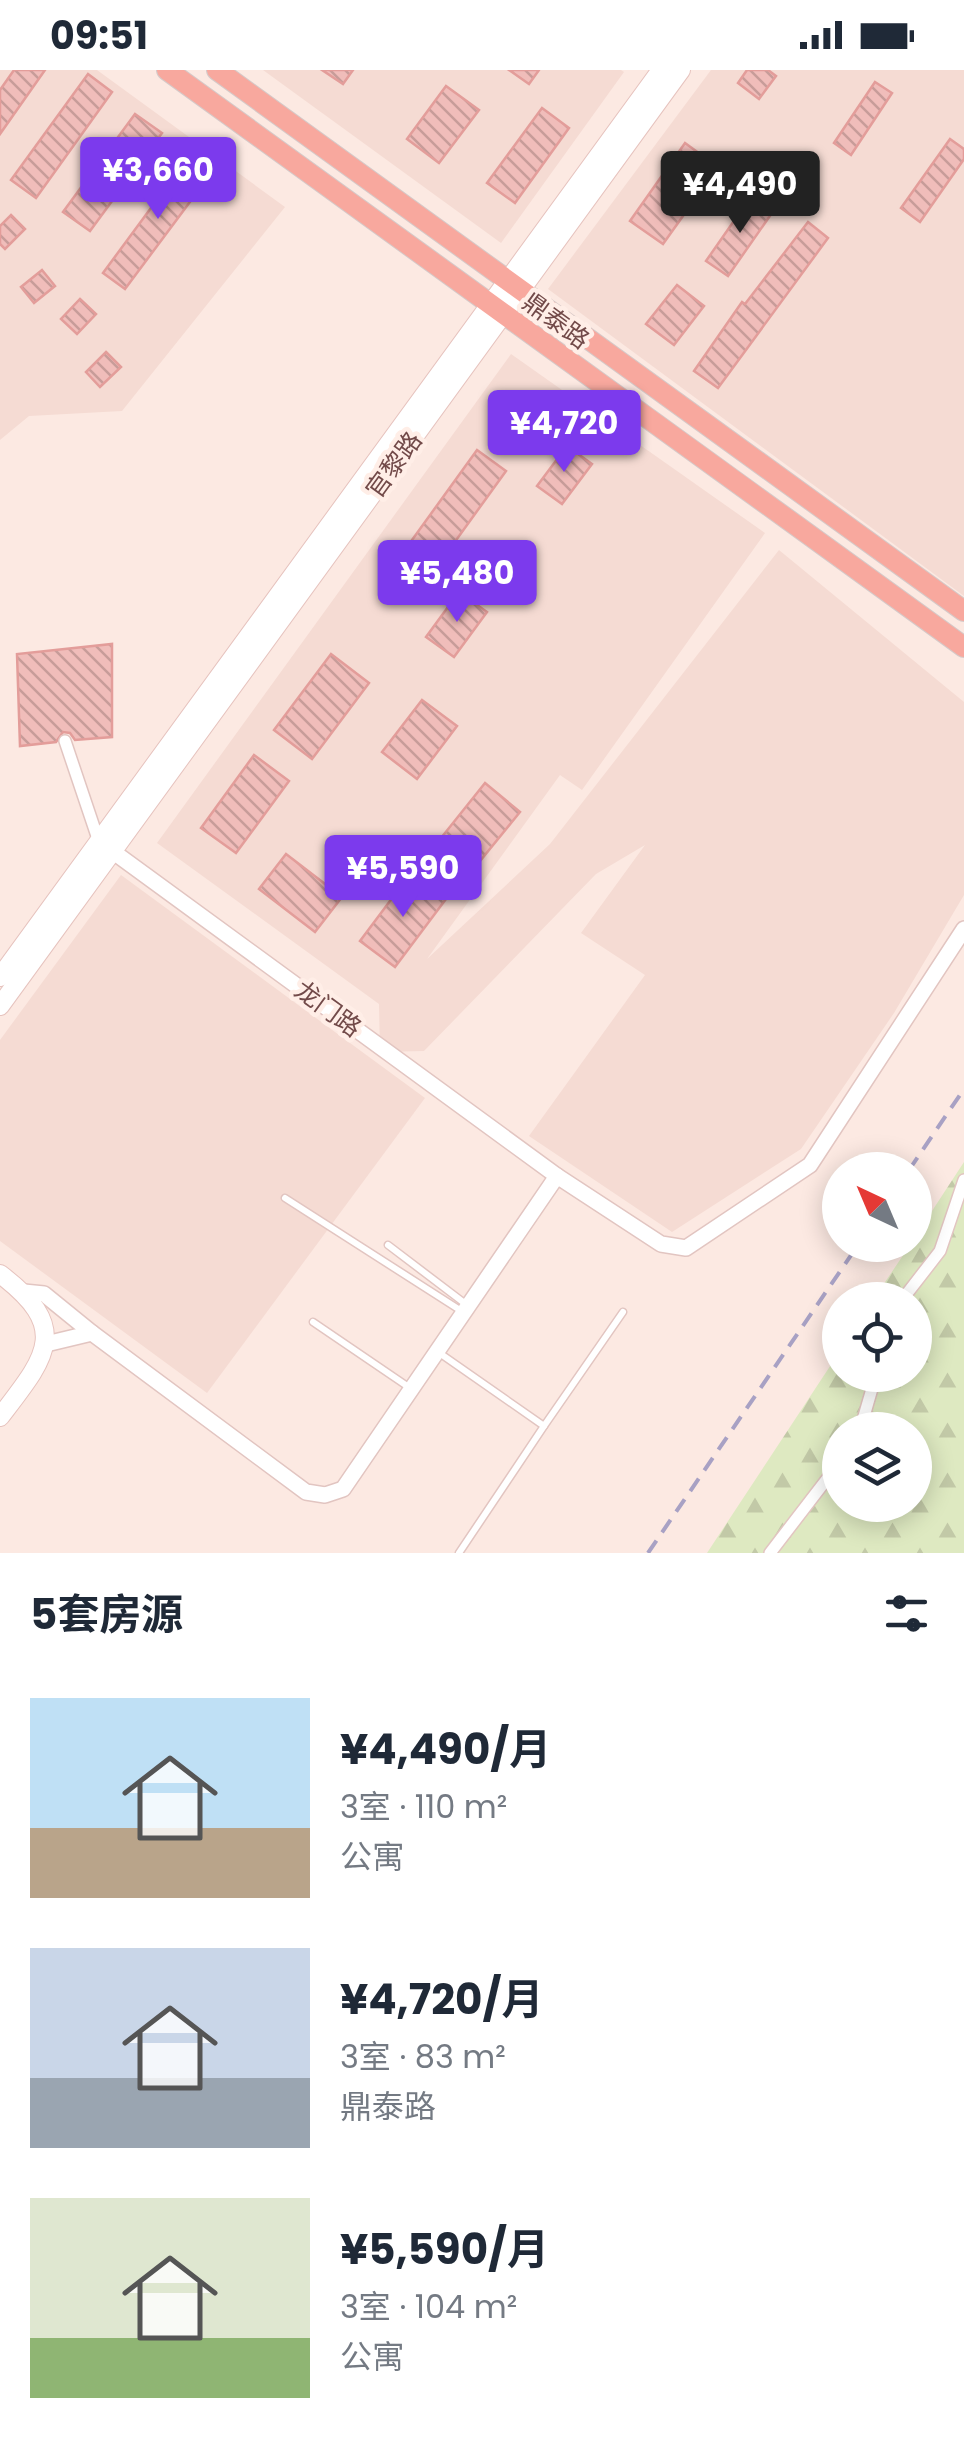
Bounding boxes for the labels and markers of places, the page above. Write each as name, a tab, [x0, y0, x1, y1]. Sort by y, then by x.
pin: ¥3,660	[77, 137, 239, 222]
pin: ¥4,490	[659, 151, 821, 236]
pin: ¥4,720	[483, 390, 645, 475]
pin: ¥5,480	[376, 540, 538, 625]
pin: ¥5,590	[322, 835, 484, 920]

